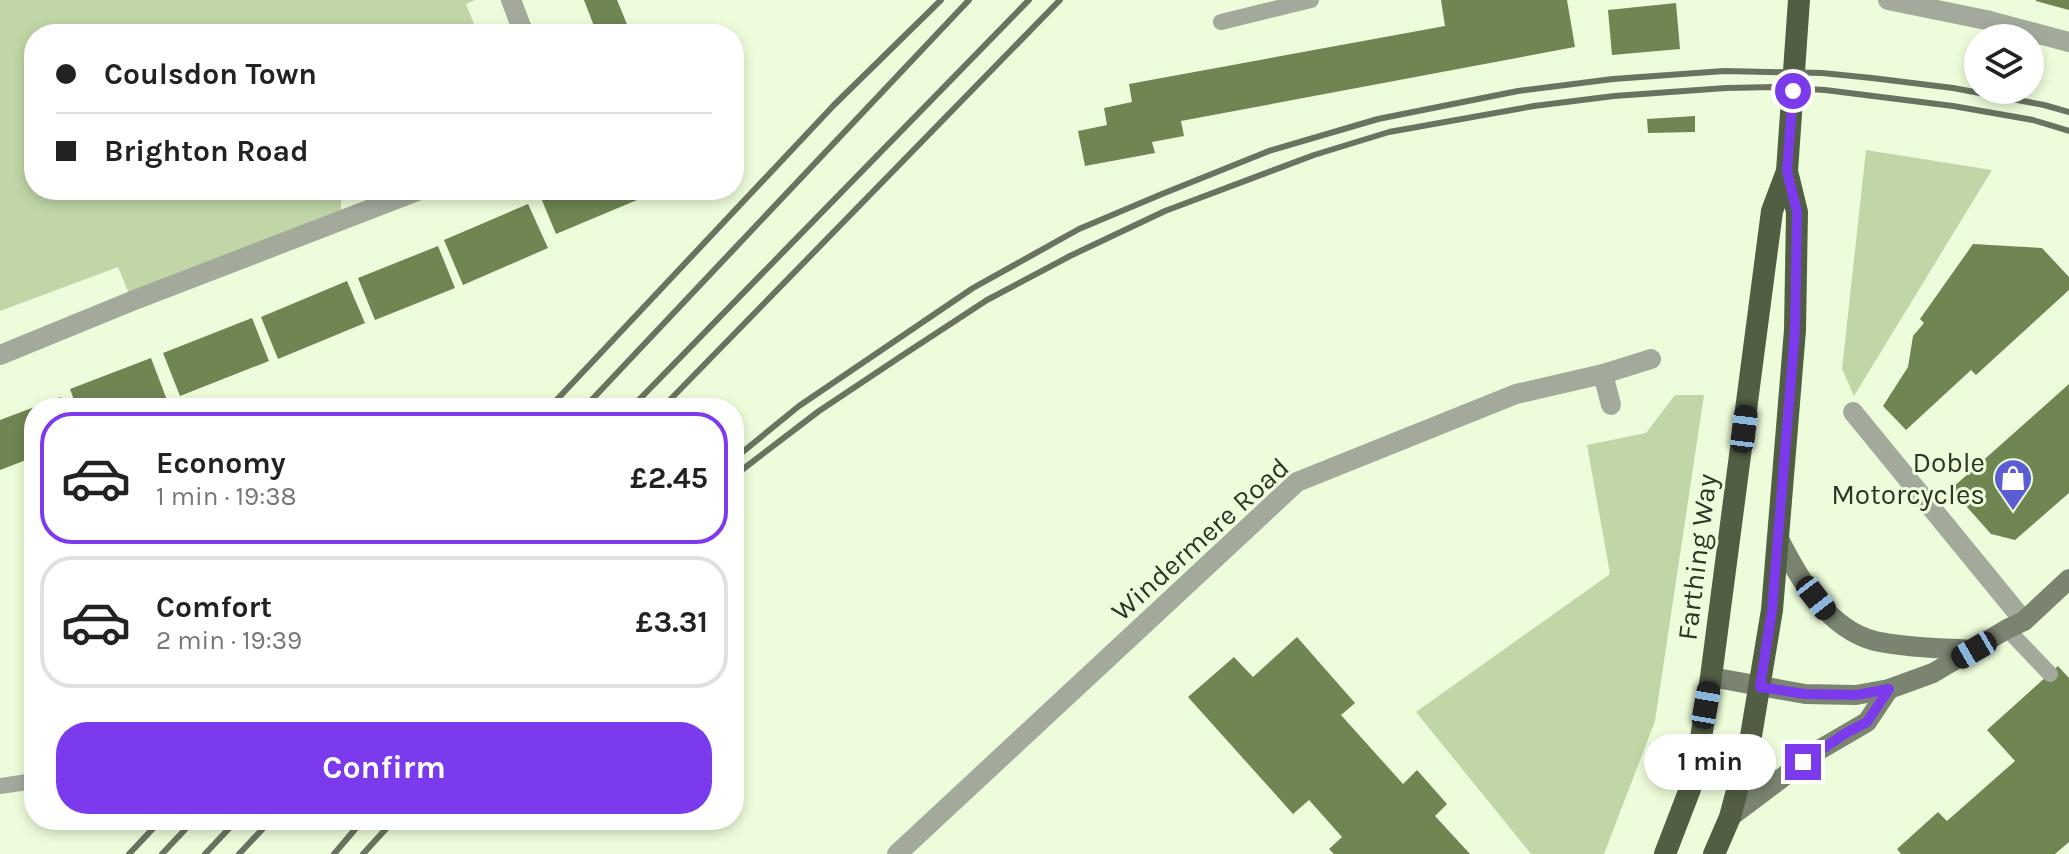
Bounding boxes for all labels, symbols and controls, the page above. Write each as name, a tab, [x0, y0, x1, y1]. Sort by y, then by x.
map controls	[1964, 24, 2044, 104]
button: layers	[1964, 24, 2044, 104]
text: Coulsdon Town	[104, 56, 317, 92]
route start	[1775, 73, 1811, 109]
text: Brighton Road	[104, 133, 309, 169]
car	[1729, 404, 1759, 454]
icon: car	[60, 442, 132, 514]
text: Economy	[156, 445, 286, 481]
place label: Doble Motorcycles	[1831, 446, 1985, 511]
street label: Windermere Road	[1104, 451, 1296, 627]
shop icon: Doble Motorcycles	[1992, 457, 2034, 512]
text: £2.45	[630, 460, 708, 496]
street label: Farthing Way	[1670, 472, 1724, 642]
text: 1 min · 19:38	[156, 481, 297, 512]
car	[1792, 572, 1840, 624]
icon: car	[60, 586, 132, 658]
text: Comfort	[156, 589, 272, 625]
text: £3.31	[635, 604, 708, 640]
text: 2 min · 19:39	[156, 625, 302, 656]
car	[1947, 628, 2001, 672]
car	[1690, 679, 1722, 731]
button: Confirm	[56, 722, 712, 814]
callout: 1 min	[1643, 734, 1775, 790]
route end	[1785, 744, 1821, 780]
text: 1 min	[1677, 746, 1743, 777]

